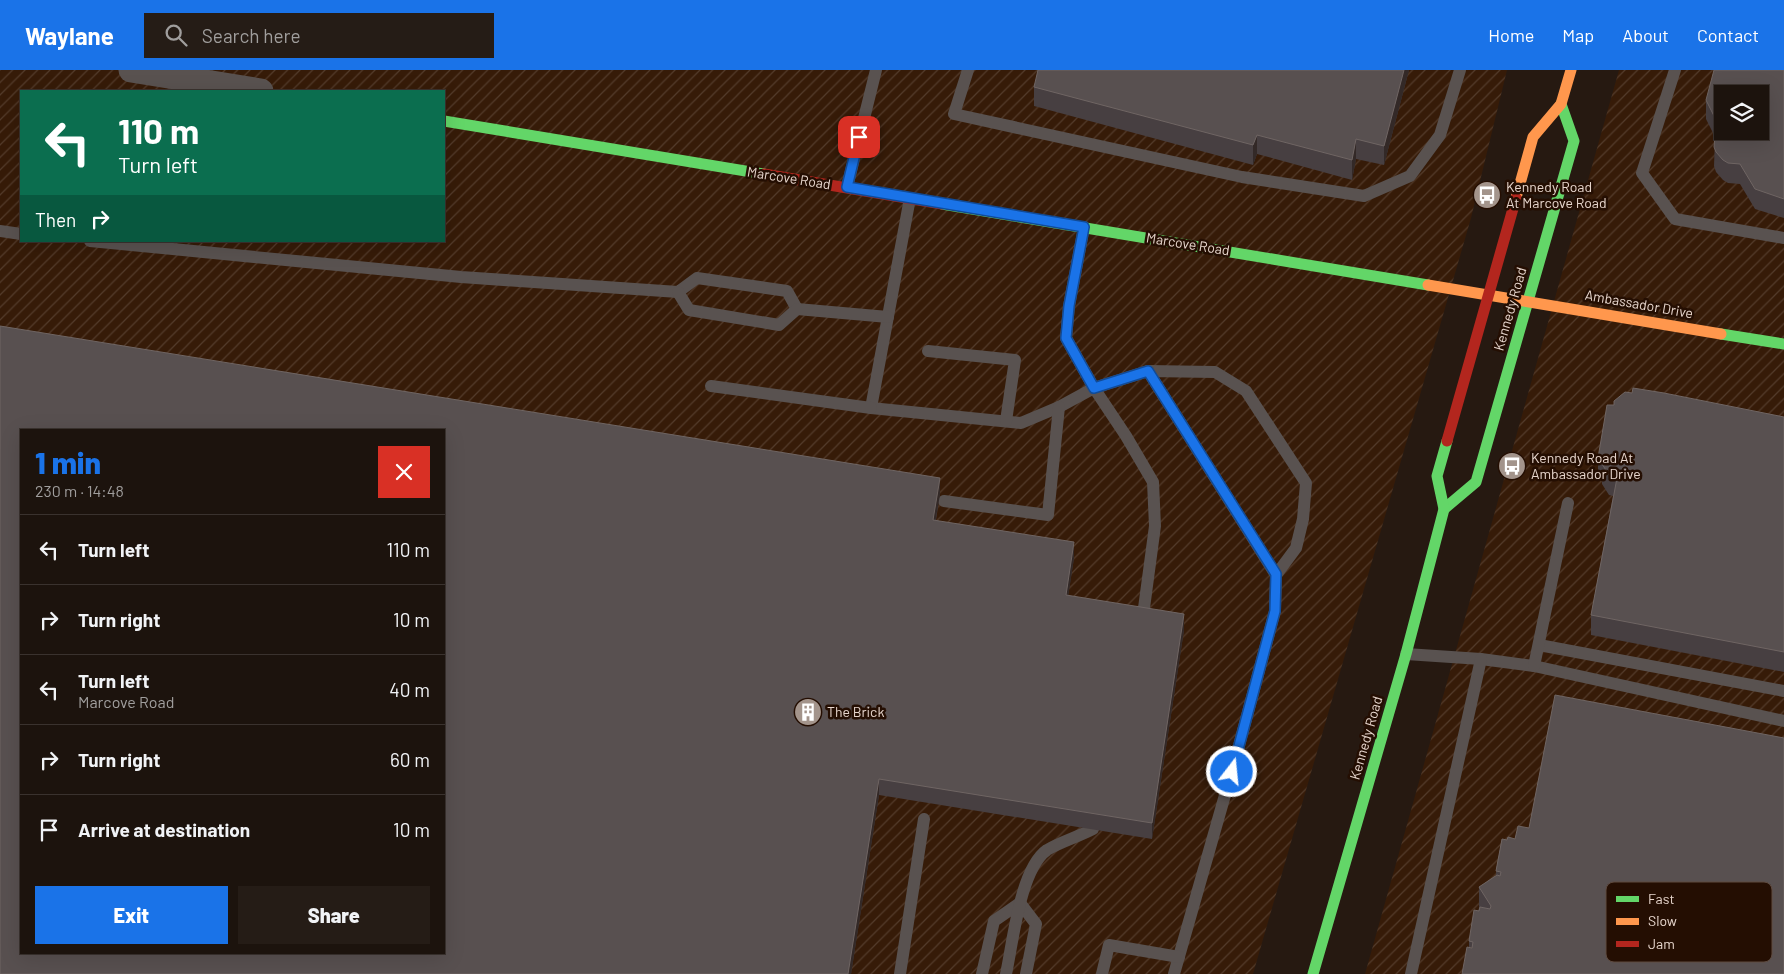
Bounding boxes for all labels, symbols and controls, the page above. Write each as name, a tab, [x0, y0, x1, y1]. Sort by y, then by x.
search box	[144, 13, 494, 58]
text: Waylane	[25, 21, 114, 50]
icon: search	[162, 21, 190, 49]
text: Search here	[202, 24, 301, 47]
text: Home	[1488, 24, 1534, 46]
text: Map	[1562, 24, 1594, 46]
text: About	[1622, 24, 1669, 46]
text: Contact	[1697, 24, 1759, 46]
map controls	[1714, 85, 1769, 140]
button: layers	[1714, 85, 1769, 140]
text: 110 m	[118, 109, 199, 151]
icon: left	[35, 110, 100, 175]
pin	[838, 116, 880, 158]
icon: arrive	[845, 123, 873, 151]
text: Turn left	[118, 151, 198, 177]
street label: Marcove Road	[746, 163, 832, 193]
place label: Kennedy Road At Marcove Road	[1506, 178, 1607, 211]
bus stop icon: Kennedy Road At Marcove Road	[1472, 180, 1502, 210]
icon: right	[86, 205, 114, 233]
text: Then	[35, 208, 76, 231]
street label: Marcove Road	[1145, 229, 1231, 259]
street label: Kennedy Road	[1489, 265, 1530, 353]
street label: Ambassador Drive	[1584, 286, 1695, 321]
text: 1 min	[35, 444, 101, 480]
button: close	[378, 446, 430, 498]
place label: Kennedy Road At Ambassador Drive	[1531, 449, 1641, 482]
bus stop icon: Kennedy Road At Ambassador Drive	[1497, 451, 1527, 481]
text: 230 m · 14:48	[35, 481, 124, 500]
icon: left	[35, 536, 63, 564]
text: Turn left	[78, 538, 149, 561]
text: 110 m	[386, 538, 430, 561]
icon: right	[35, 606, 63, 634]
text: Turn right	[78, 608, 160, 631]
text: 10 m	[393, 608, 430, 631]
text: Turn left	[78, 669, 149, 692]
icon: left	[35, 676, 63, 704]
text: 40 m	[389, 678, 430, 701]
text: Marcove Road	[78, 692, 174, 711]
street label: Kennedy Road	[1345, 694, 1386, 782]
building icon: The Brick	[793, 697, 823, 727]
place label: The Brick	[827, 703, 884, 720]
position arrow	[1205, 745, 1257, 797]
icon: right	[35, 746, 63, 774]
text: Turn right	[78, 748, 160, 771]
text: 60 m	[390, 748, 430, 771]
icon: arrive	[35, 816, 63, 844]
text: Arrive at destination	[78, 818, 250, 841]
text: 10 m	[393, 818, 430, 841]
legend	[1606, 882, 1772, 962]
button: Exit	[35, 886, 228, 944]
button: Share	[238, 886, 430, 944]
text: Fast	[1648, 890, 1674, 907]
text: Slow	[1648, 912, 1677, 929]
text: Jam	[1648, 935, 1675, 952]

